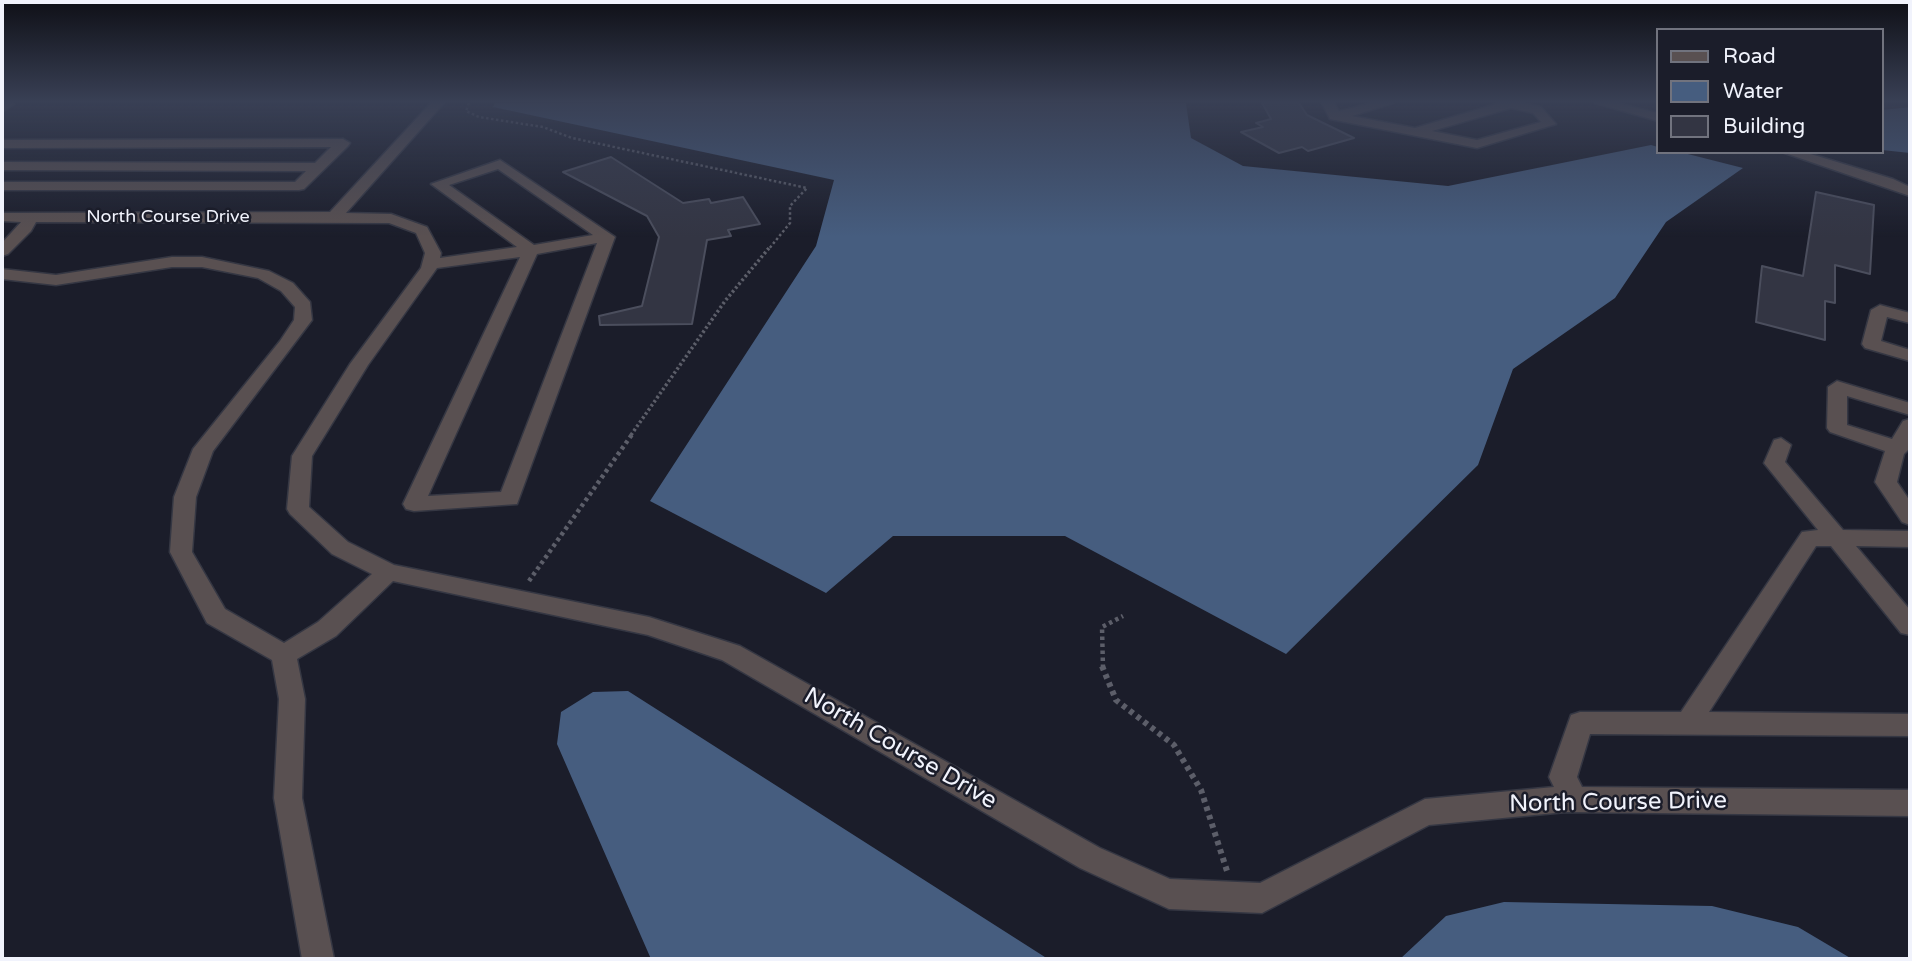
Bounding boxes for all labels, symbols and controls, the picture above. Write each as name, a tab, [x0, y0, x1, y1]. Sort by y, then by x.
legend	[1657, 28, 1884, 154]
text: Road	[1723, 44, 1776, 69]
text: Water	[1723, 79, 1783, 104]
text: Building	[1723, 114, 1805, 139]
street label: North Course Drive	[86, 206, 250, 228]
street label: North Course Drive	[798, 682, 1002, 816]
street label: North Course Drive	[1509, 787, 1727, 819]

